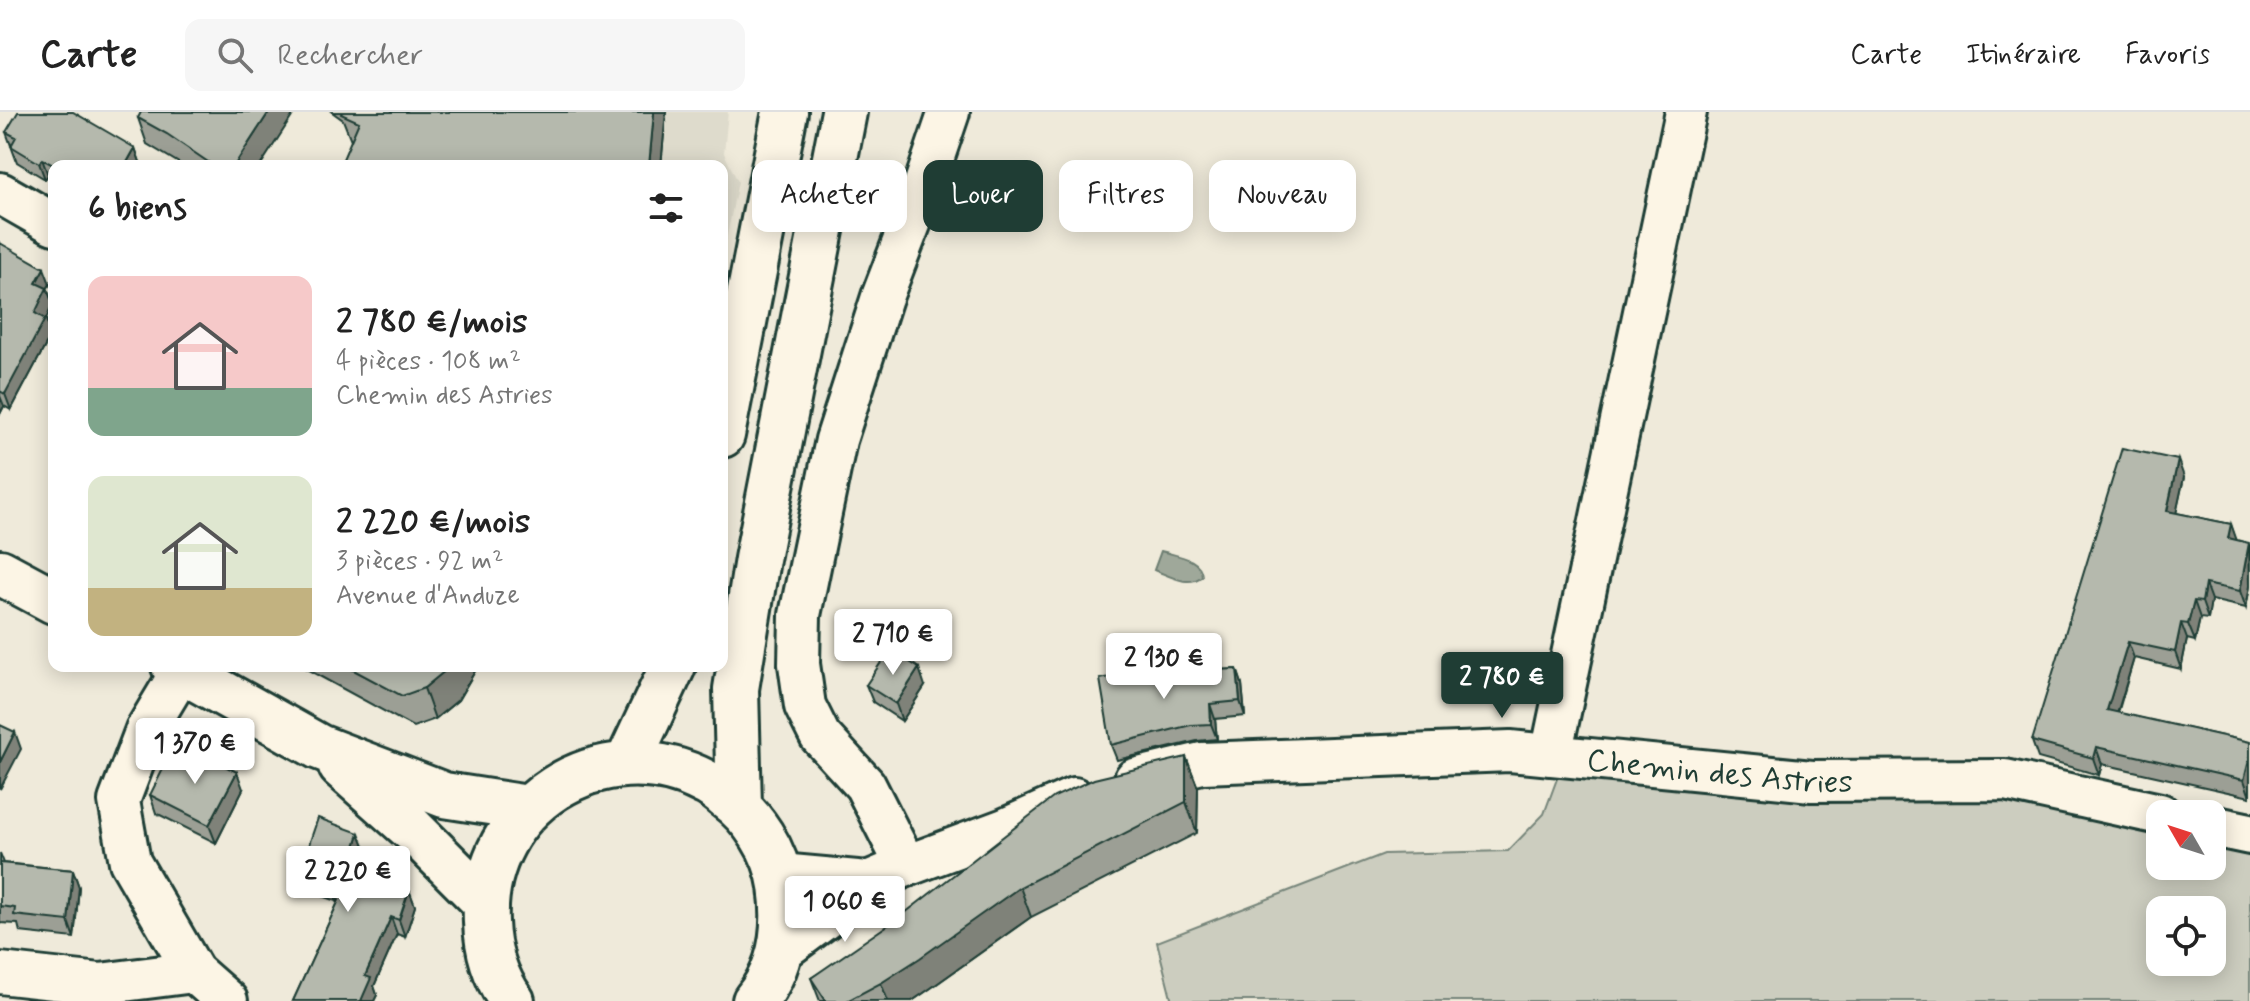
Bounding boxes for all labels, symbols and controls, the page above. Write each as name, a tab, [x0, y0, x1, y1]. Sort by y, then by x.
search box	[185, 19, 745, 91]
text: Carte	[40, 31, 137, 80]
icon: search	[213, 33, 257, 77]
text: Rechercher	[277, 36, 423, 75]
text: Carte	[1850, 37, 1922, 74]
text: Itinéraire	[1966, 37, 2081, 74]
text: Favoris	[2125, 37, 2210, 74]
chip: Acheter	[752, 160, 907, 232]
chip: Louer	[923, 160, 1043, 232]
chip: Filtres	[1059, 160, 1193, 232]
chip: Nouveau	[1209, 160, 1356, 232]
text: 6 biens	[88, 186, 187, 231]
icon: filters	[644, 186, 688, 230]
text: 2 780 €/mois	[336, 300, 527, 345]
icon: home	[152, 308, 248, 404]
text: 4 pièces · 108 m²	[336, 345, 521, 379]
text: Chemin des Astries	[336, 379, 553, 413]
text: 2 220 €/mois	[336, 500, 530, 545]
icon: home	[152, 508, 248, 604]
text: 3 pièces · 92 m²	[336, 545, 503, 579]
text: Avenue d'Anduze	[336, 579, 520, 613]
pin: 2 710 €	[819, 609, 967, 677]
text: 2 710 €	[852, 618, 934, 652]
pin: 2 130 €	[1090, 633, 1238, 701]
text: 2 130 €	[1124, 642, 1204, 676]
pin: 2 780 €	[1428, 652, 1576, 720]
text: 2 780 €	[1459, 661, 1545, 695]
pin: 1 370 €	[121, 718, 269, 786]
text: 1 370 €	[154, 727, 236, 761]
street label: Chemin des Astries	[1585, 740, 1853, 804]
north arrow	[2146, 800, 2226, 880]
map controls	[2146, 800, 2226, 976]
pin: 2 220 €	[274, 846, 422, 914]
text: 2 220 €	[304, 855, 392, 889]
pin: 1 060 €	[771, 876, 919, 944]
text: 1 060 €	[803, 885, 887, 919]
button: locate	[2146, 896, 2226, 976]

